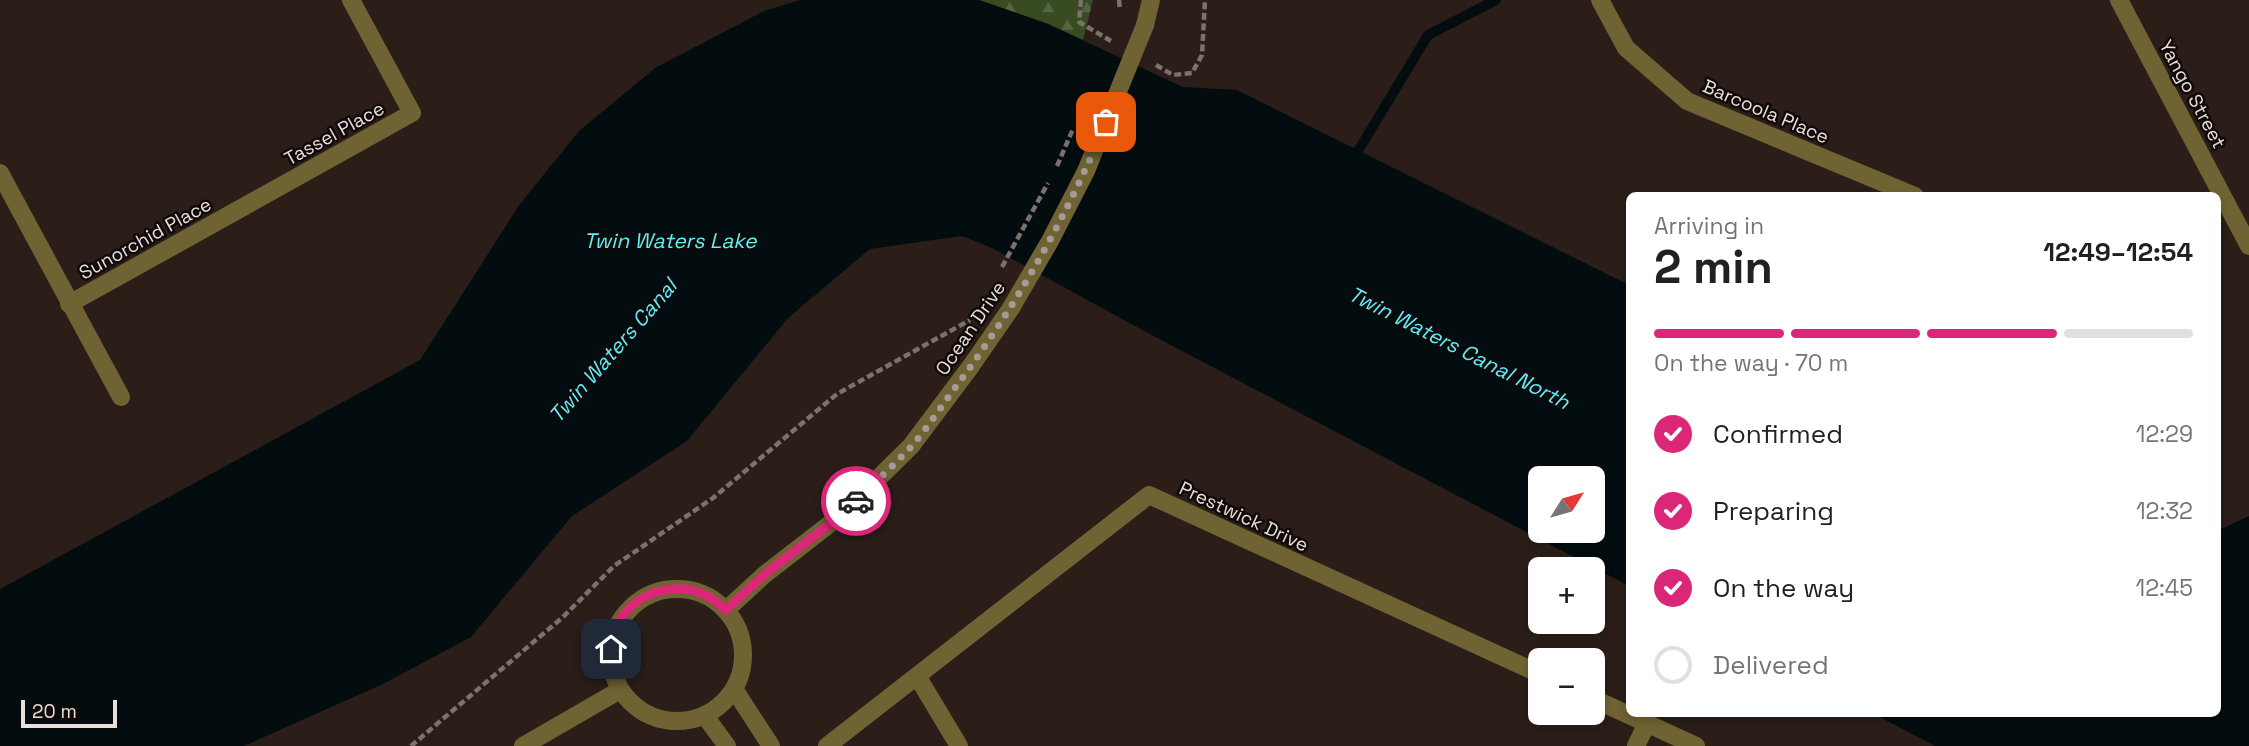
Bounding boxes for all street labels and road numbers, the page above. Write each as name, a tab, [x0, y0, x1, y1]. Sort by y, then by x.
street label: Yango Street	[2153, 36, 2232, 153]
street label: Barcoola Place	[1699, 74, 1833, 149]
street label: Tassel Place	[280, 96, 389, 171]
street label: Sunorchid Place	[75, 192, 216, 285]
street label: Ocean Drive	[930, 276, 1011, 380]
street label: Prestwick Drive	[1175, 476, 1312, 557]

